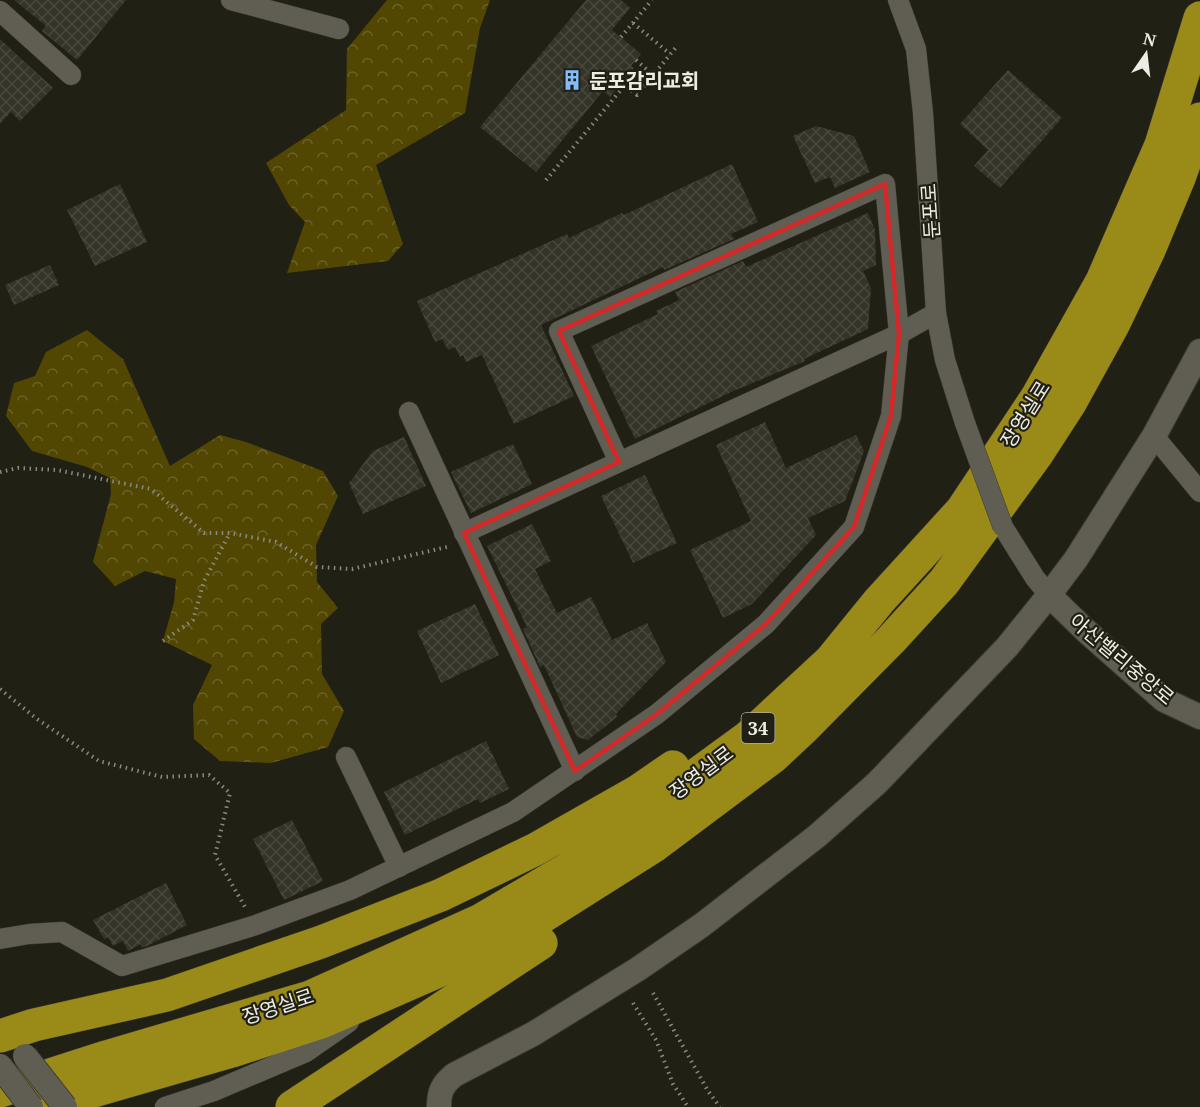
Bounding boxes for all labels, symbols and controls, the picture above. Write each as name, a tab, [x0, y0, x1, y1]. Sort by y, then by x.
north arrow	[1116, 24, 1176, 84]
text: N	[1141, 27, 1159, 52]
place label: 둔포감리교회	[589, 67, 699, 94]
building icon: 둔포감리교회	[560, 68, 584, 92]
street label: 둔포로	[915, 183, 945, 239]
street label: 장영실로	[994, 376, 1056, 452]
street label: 아산밸리중앙로	[1064, 607, 1180, 711]
road number: 34	[742, 713, 774, 743]
street label: 장영실로	[663, 739, 739, 805]
street label: 장영실로	[239, 982, 317, 1030]

